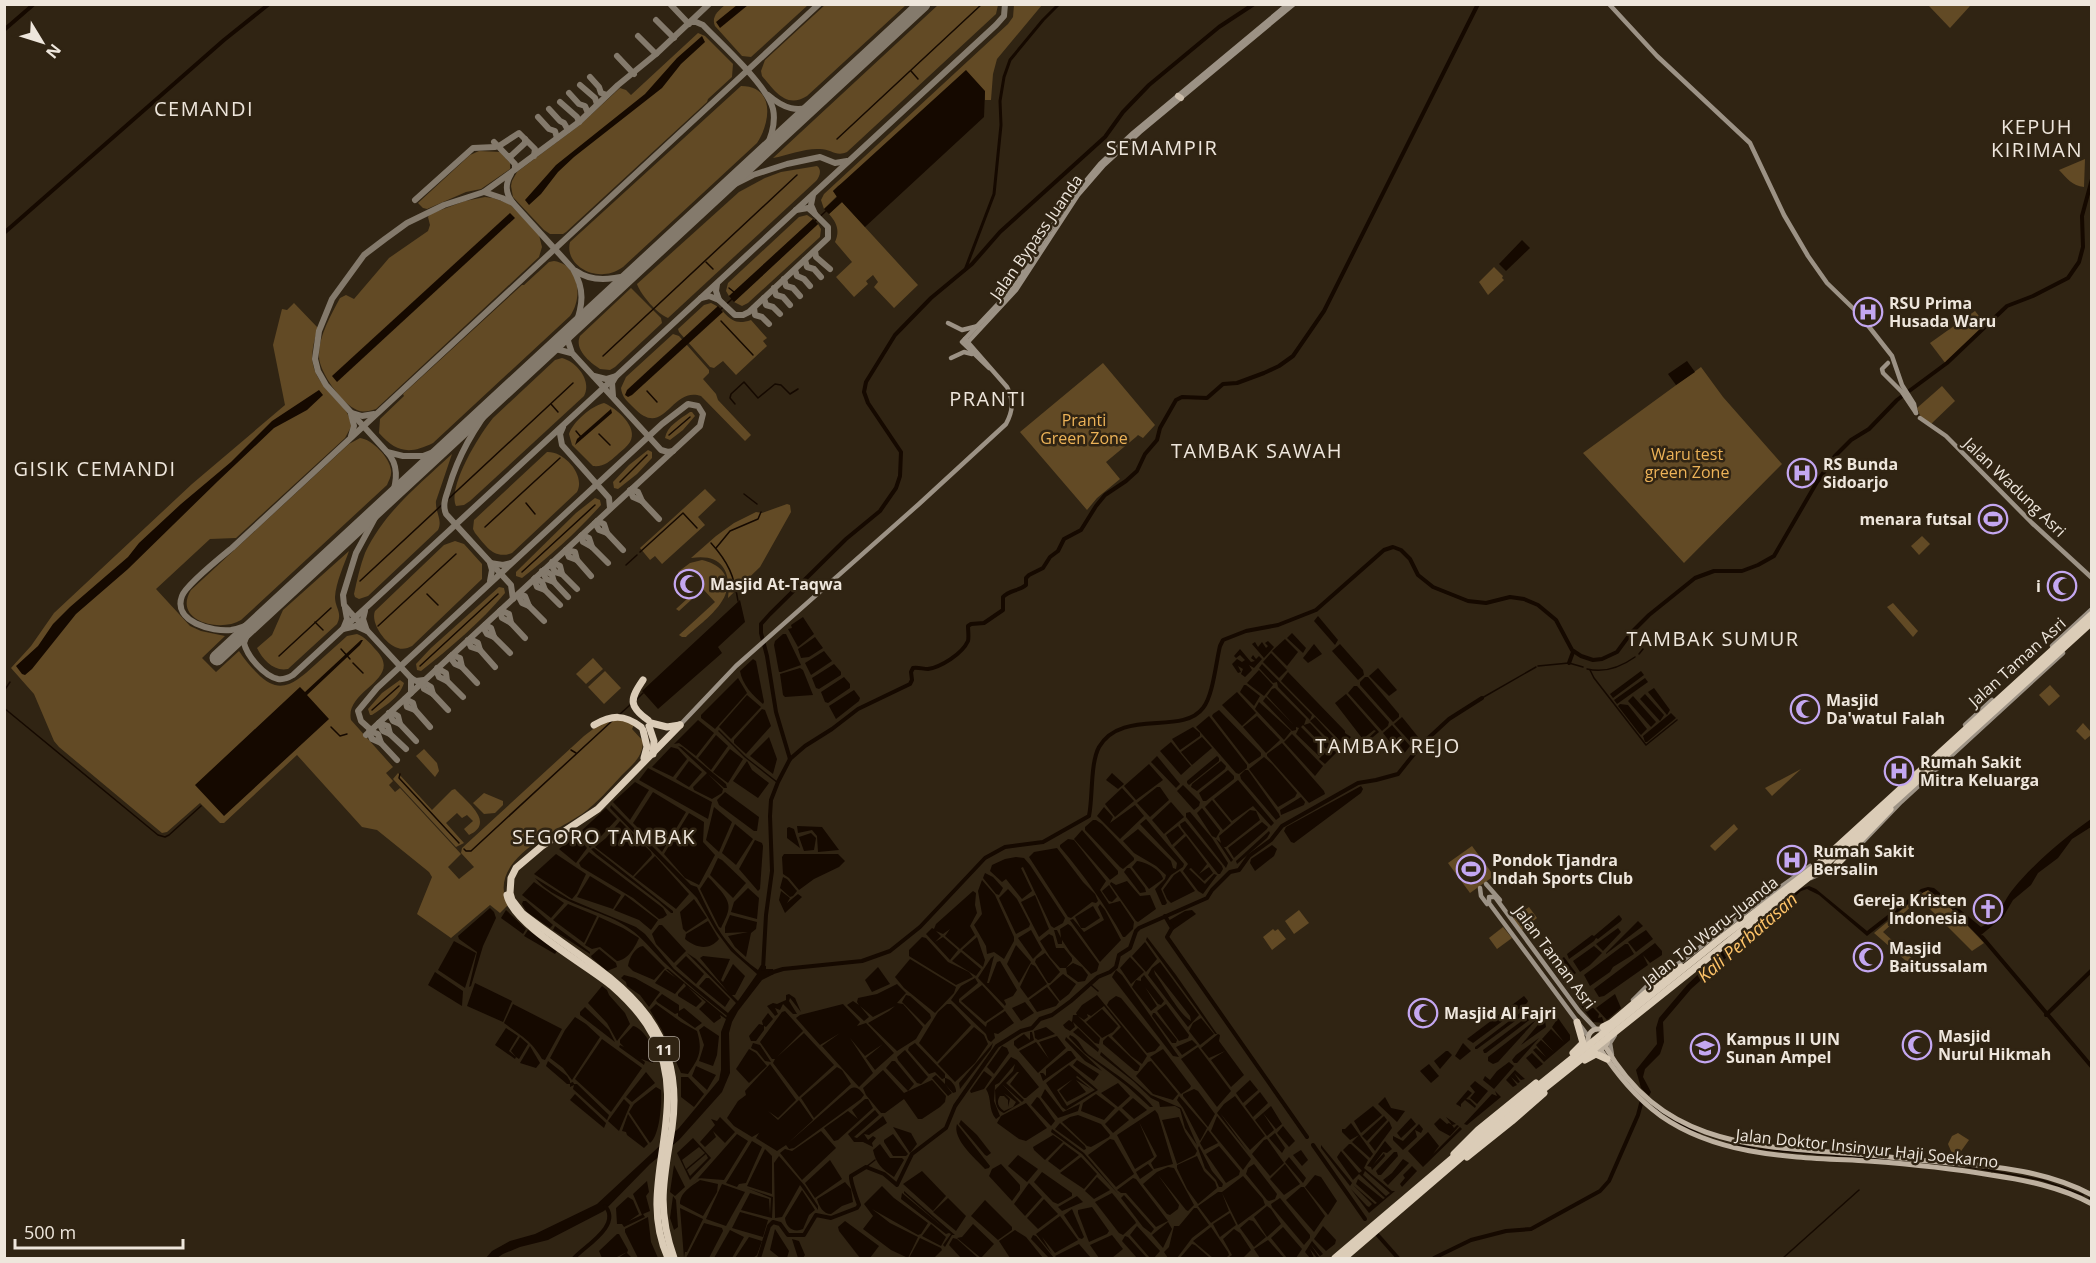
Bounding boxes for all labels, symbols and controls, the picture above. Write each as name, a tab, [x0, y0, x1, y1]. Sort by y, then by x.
north arrow	[12, 12, 72, 72]
text: N	[41, 39, 66, 63]
district label: CEMANDI	[154, 95, 254, 122]
district label: KEPUH KIRIMAN	[1991, 113, 2083, 163]
district label: SEMAMPIR	[1106, 134, 1218, 161]
street label: Jalan Bypass Juanda	[983, 170, 1087, 306]
place label: RSU Prima Husada Waru	[1889, 292, 1996, 332]
hospital icon: RSU Prima Husada Waru	[1852, 296, 1884, 328]
district label: PRANTI	[949, 385, 1027, 412]
park label: Pranti Green Zone	[1040, 409, 1128, 449]
street label: Jalan Wadung Asri	[1958, 431, 2071, 542]
district label: TAMBAK SAWAH	[1171, 437, 1343, 464]
park label: Waru test green Zone	[1645, 443, 1729, 483]
place label: RS Bunda Sidoarjo	[1823, 453, 1898, 493]
district label: GISIK CEMANDI	[13, 455, 177, 482]
hospital icon: RS Bunda Sidoarjo	[1786, 457, 1818, 489]
sports icon: menara futsal	[1977, 503, 2009, 535]
place label: menara futsal	[1859, 508, 1972, 530]
mosque icon: Masjid At-Taqwa	[673, 568, 705, 600]
mosque icon: i	[2046, 570, 2078, 602]
place label: Masjid At-Taqwa	[710, 573, 842, 595]
place label: i	[2036, 575, 2041, 597]
street label: Jalan Taman Asri	[1962, 612, 2070, 713]
district label: TAMBAK SUMUR	[1626, 625, 1800, 652]
place label: Masjid Da'watul Falah	[1826, 689, 1945, 729]
mosque icon: Masjid Da'watul Falah	[1789, 693, 1821, 725]
district label: TAMBAK REJO	[1315, 732, 1461, 759]
place label: Rumah Sakit Mitra Keluarga	[1920, 751, 2039, 791]
hospital icon: Rumah Sakit Mitra Keluarga	[1883, 755, 1915, 787]
district label: SEGORO TAMBAK	[512, 823, 696, 850]
place label: Rumah Sakit Bersalin	[1813, 840, 1914, 880]
hospital icon: Rumah Sakit Bersalin	[1776, 844, 1808, 876]
place label: Pondok Tjandra Indah Sports Club	[1492, 849, 1633, 889]
sports icon: Pondok Tjandra Indah Sports Club	[1455, 853, 1487, 885]
street label: Jalan Tol Waru–Juanda	[1636, 871, 1782, 992]
water label: Kali Perbatasan	[1692, 887, 1802, 987]
place label: Gereja Kristen Indonesia	[1853, 889, 1967, 929]
church icon: Gereja Kristen Indonesia	[1972, 893, 2004, 925]
street label: Jalan Taman Asri	[1508, 899, 1601, 1013]
place label: Masjid Baitussalam	[1889, 937, 1988, 977]
mosque icon: Masjid Baitussalam	[1852, 941, 1884, 973]
mosque icon: Masjid Al Fajri	[1407, 997, 1439, 1029]
place label: Masjid Al Fajri	[1444, 1002, 1556, 1024]
place label: Masjid Nurul Hikmah	[1938, 1025, 2051, 1065]
place label: Kampus II UIN Sunan Ampel	[1726, 1028, 1840, 1068]
mosque icon: Masjid Nurul Hikmah	[1901, 1029, 1933, 1061]
school or university icon: Kampus II UIN Sunan Ampel	[1689, 1032, 1721, 1064]
road number: 11	[649, 1037, 679, 1061]
street label: Jalan Doktor Insinyur Haji Soekarno	[1733, 1123, 1999, 1173]
scale bar	[15, 1212, 183, 1250]
text: 500 m	[24, 1220, 76, 1244]

